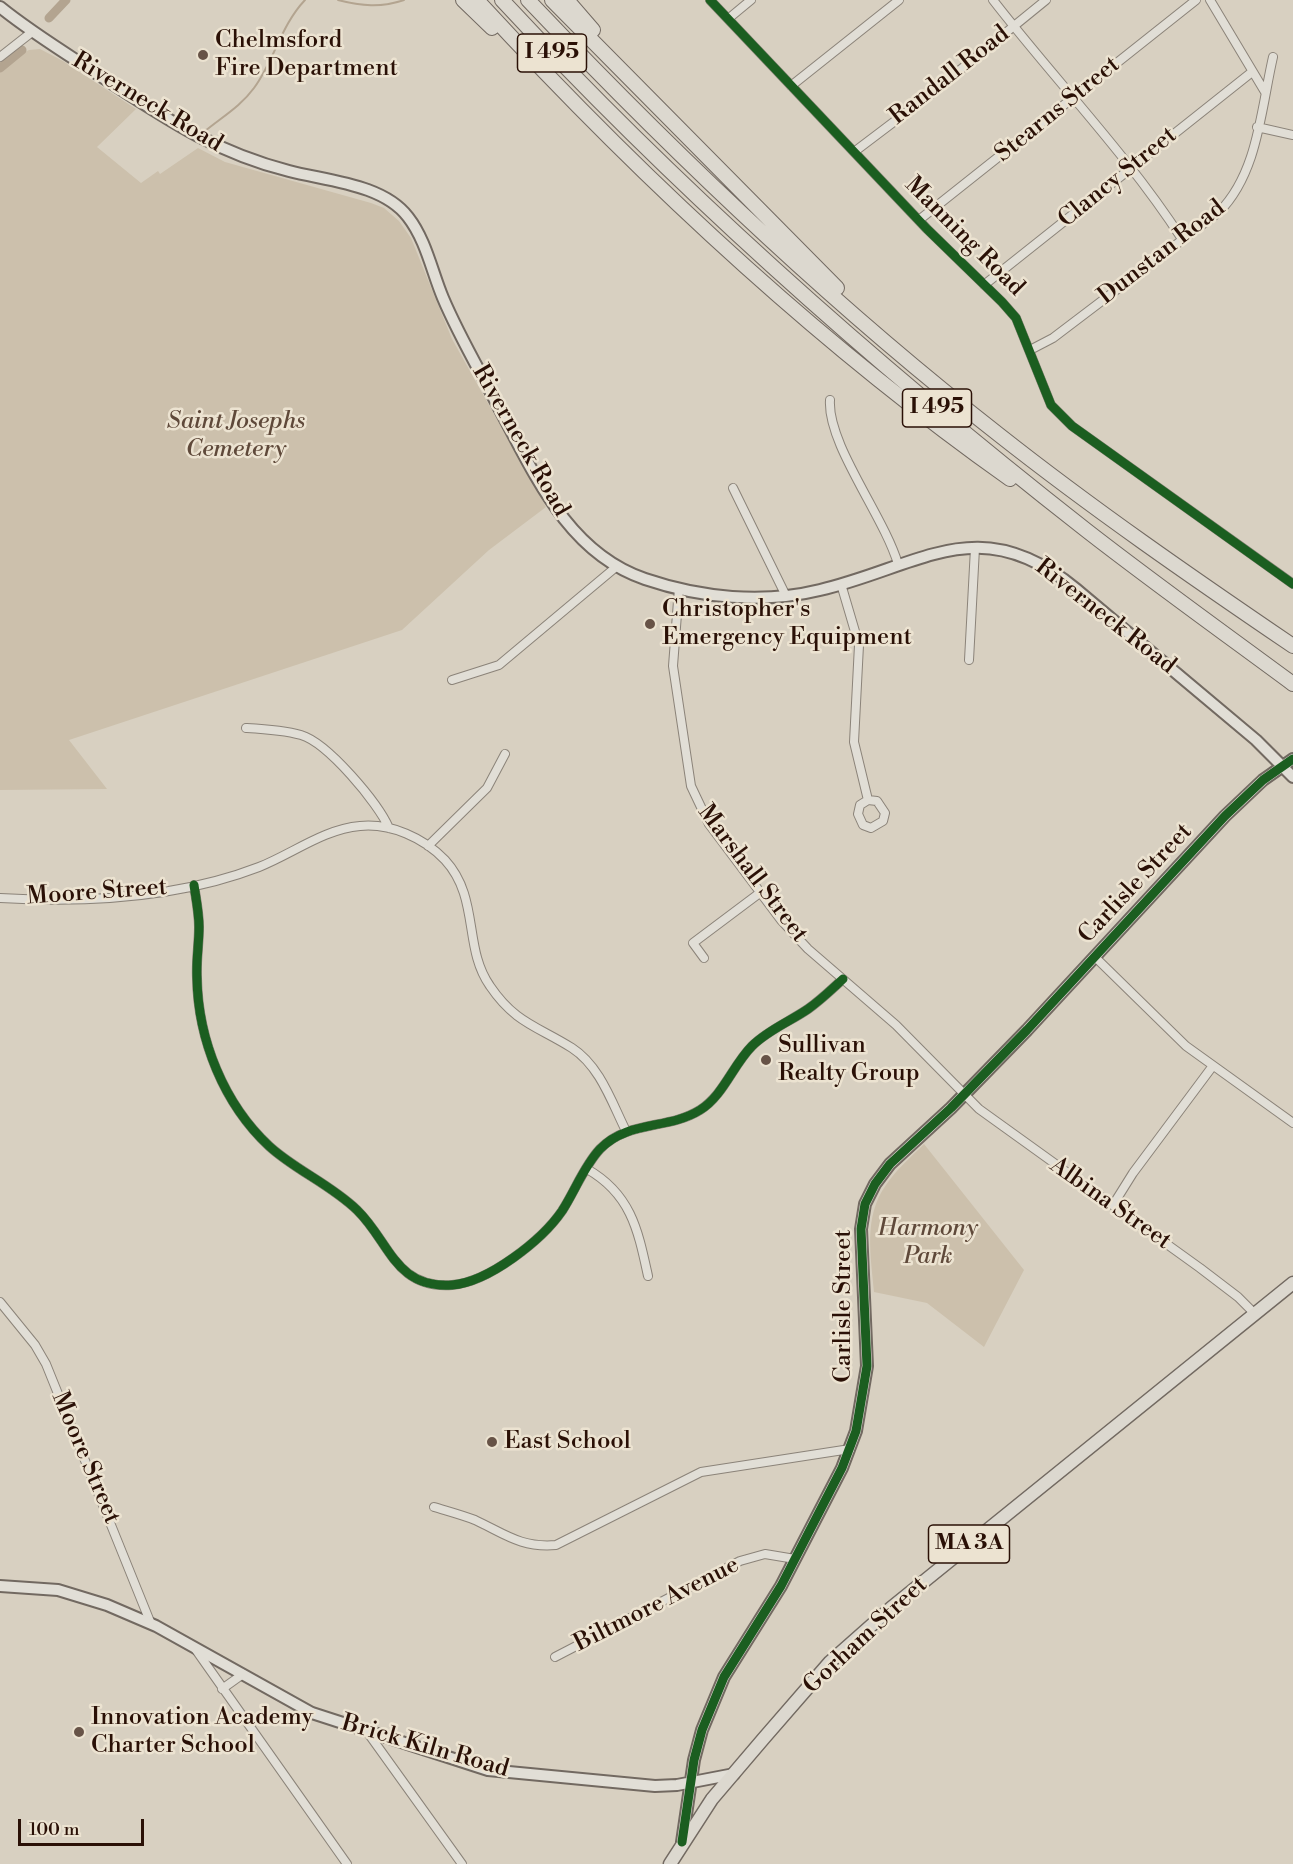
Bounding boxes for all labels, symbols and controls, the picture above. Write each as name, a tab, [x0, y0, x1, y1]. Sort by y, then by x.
street label: Randall Road	[884, 20, 1016, 132]
place label: Chelmsford Fire Department	[215, 27, 398, 83]
road number: I 495	[518, 34, 586, 72]
street label: Riverneck Road	[66, 47, 228, 159]
marker: Chelmsford Fire Department	[196, 48, 210, 62]
street label: Stearns Street	[990, 51, 1126, 169]
street label: Clancy Street	[1053, 122, 1183, 234]
street label: Manning Road	[898, 171, 1030, 303]
street label: Dunstan Road	[1093, 194, 1231, 312]
street label: Riverneck Road	[465, 360, 575, 522]
road number: I 495	[902, 389, 972, 427]
park label: Saint Josephs Cemetery	[167, 408, 305, 464]
street label: Riverneck Road	[1029, 553, 1181, 681]
place label: Christopher's Emergency Equipment	[662, 596, 912, 652]
marker: Christopher's Emergency Equipment	[643, 617, 657, 631]
street label: Marshall Street	[691, 799, 813, 949]
street label: Carlisle Street	[1073, 818, 1199, 950]
street label: Moore Street	[26, 874, 168, 912]
place label: Sullivan Realty Group	[778, 1032, 920, 1088]
marker: Sullivan Realty Group	[759, 1053, 773, 1067]
street label: Albina Street	[1044, 1152, 1176, 1256]
park label: Harmony Park	[878, 1215, 978, 1271]
street label: Carlisle Street	[830, 1229, 858, 1383]
street label: Moore Street	[44, 1388, 126, 1528]
place label: East School	[504, 1428, 631, 1456]
marker: East School	[485, 1435, 499, 1449]
road number: MA 3A	[928, 1525, 1010, 1563]
street label: Biltmore Avenue	[570, 1551, 744, 1659]
street label: Gorham Street	[798, 1571, 934, 1701]
place label: Innovation Academy Charter School	[91, 1704, 313, 1760]
street label: Brick Kiln Road	[338, 1709, 512, 1785]
marker: Innovation Academy Charter School	[72, 1725, 86, 1739]
scale bar	[21, 1807, 147, 1845]
text: 100 m	[29, 1818, 80, 1841]

